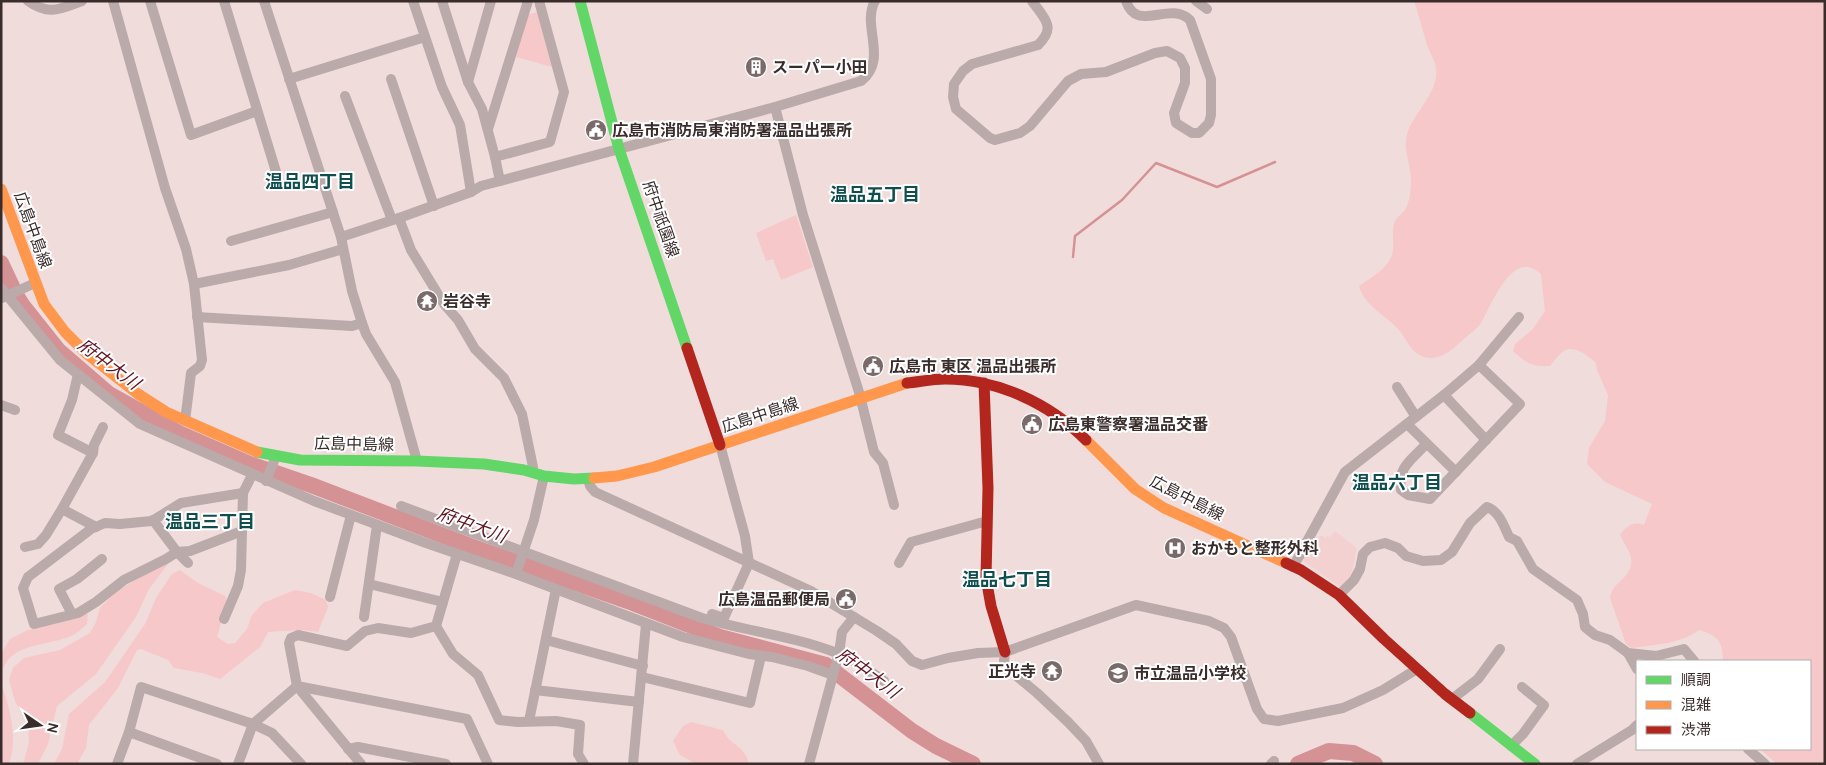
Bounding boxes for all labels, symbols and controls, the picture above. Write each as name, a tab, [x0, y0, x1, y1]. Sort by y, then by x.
building icon: スーパー小田	[744, 55, 768, 79]
place label: スーパー小田	[772, 58, 868, 77]
public building icon: 広島市消防局東消防署温品出張所	[584, 118, 608, 142]
place label: 広島市消防局東消防署温品出張所	[612, 121, 852, 140]
district label: 温品四丁目	[265, 171, 355, 193]
street label: 府中祇園線	[639, 178, 683, 260]
district label: 温品五丁目	[830, 184, 920, 206]
street label: 広島中島線	[10, 189, 56, 271]
temple icon: 岩谷寺	[415, 289, 439, 313]
place label: 岩谷寺	[443, 292, 491, 311]
water label: 府中大川	[74, 334, 146, 396]
public building icon: 広島市 東区 温品出張所	[861, 354, 885, 378]
place label: 広島市 東区 温品出張所	[889, 357, 1056, 376]
street label: 広島中島線	[719, 394, 801, 436]
public building icon: 広島東警察署温品交番	[1020, 412, 1044, 436]
place label: 広島東警察署温品交番	[1048, 415, 1208, 434]
street label: 広島中島線	[314, 434, 394, 454]
street label: 広島中島線	[1147, 471, 1227, 525]
district label: 温品六丁目	[1352, 472, 1442, 494]
water label: 府中大川	[434, 502, 511, 548]
district label: 温品三丁目	[165, 511, 255, 533]
hospital icon: おかもと整形外科	[1163, 536, 1187, 560]
place label: おかもと整形外科	[1191, 539, 1319, 558]
district label: 温品七丁目	[962, 569, 1052, 591]
public building icon: 広島温品郵便局	[834, 587, 858, 611]
place label: 広島温品郵便局	[718, 590, 830, 609]
water label: 府中大川	[832, 643, 905, 704]
temple icon: 正光寺	[1040, 659, 1064, 683]
legend	[1636, 660, 1811, 750]
school or university icon: 市立温品小学校	[1106, 661, 1130, 685]
place label: 正光寺	[988, 662, 1036, 681]
place label: 市立温品小学校	[1134, 664, 1246, 683]
text: 順調	[1681, 671, 1711, 689]
text: 混雑	[1681, 696, 1711, 714]
north arrow	[15, 700, 65, 750]
text: N	[43, 721, 63, 735]
text: 渋滞	[1681, 721, 1711, 739]

